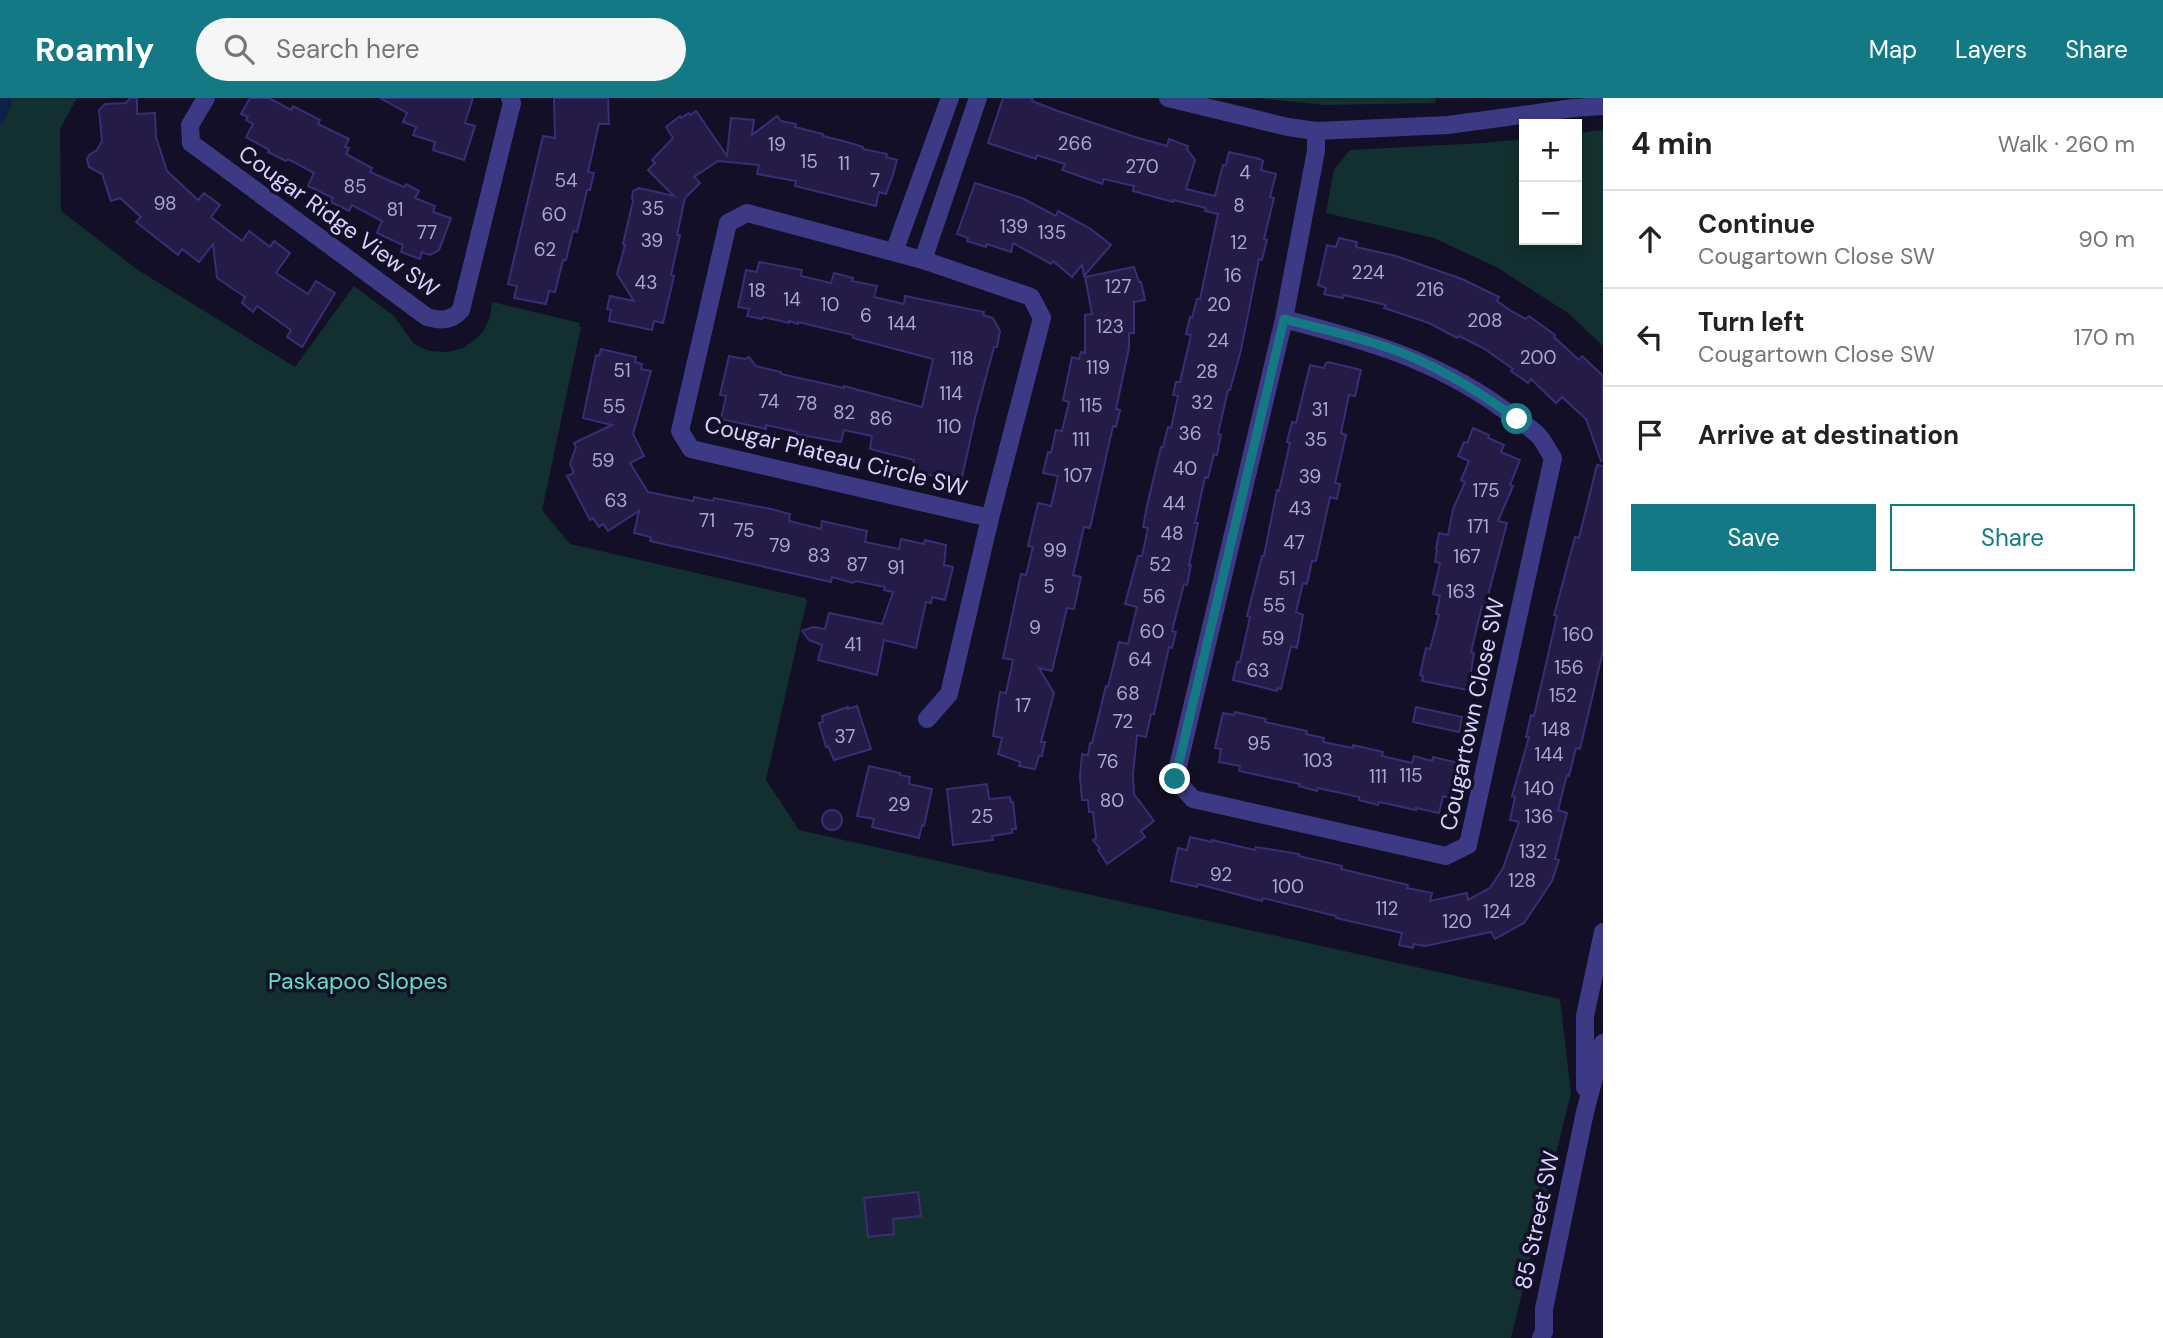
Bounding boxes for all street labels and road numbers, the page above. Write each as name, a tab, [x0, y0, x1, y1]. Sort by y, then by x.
street label: Cougar Ridge View SW	[233, 138, 445, 304]
street label: Cougar Plateau Circle SW	[701, 409, 971, 503]
street label: Cougartown Close SW	[1433, 595, 1511, 833]
street label: 85 Street SW	[1508, 1148, 1566, 1292]

